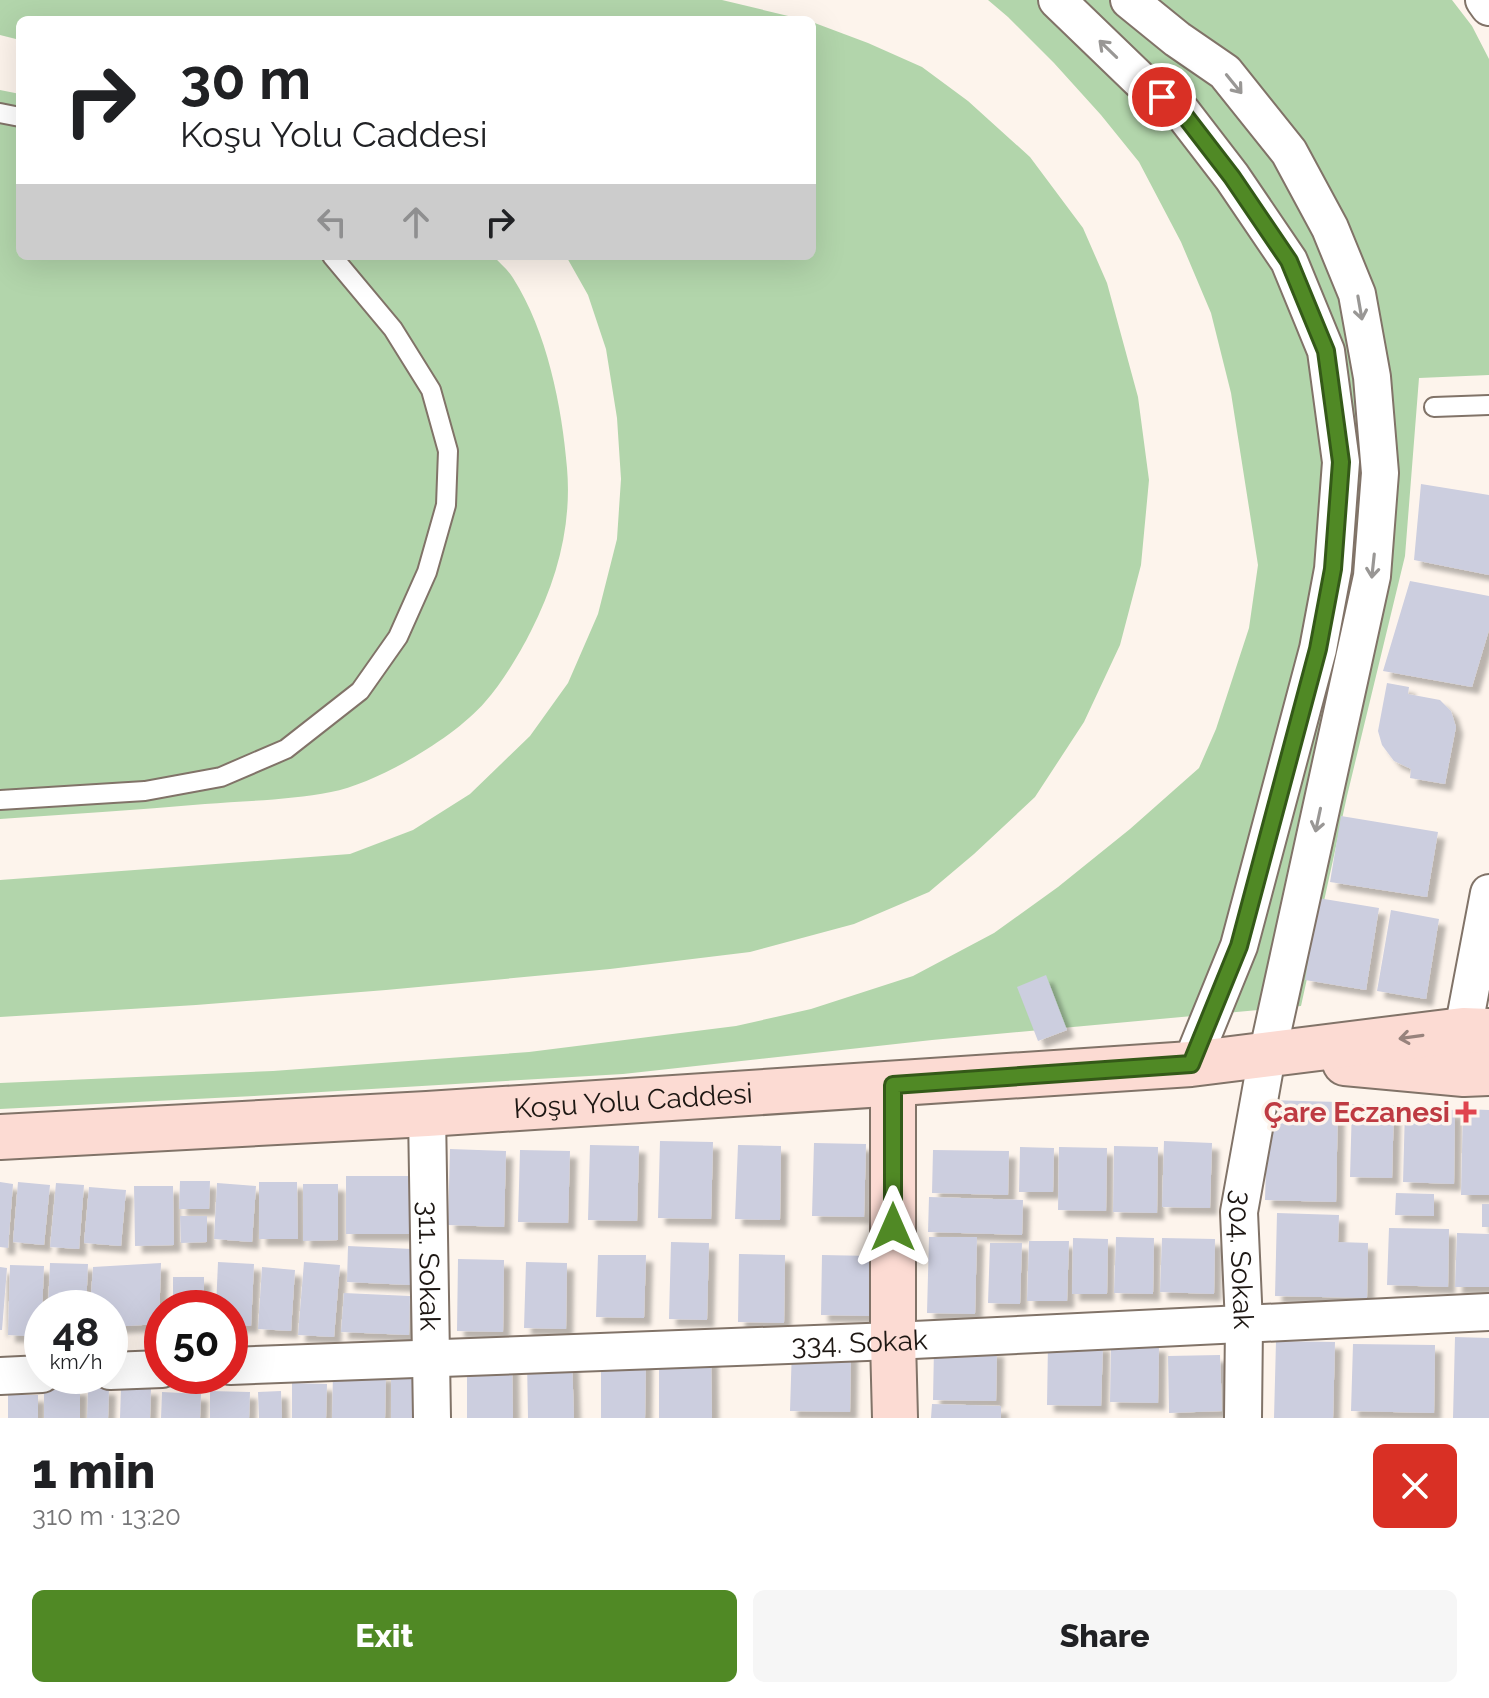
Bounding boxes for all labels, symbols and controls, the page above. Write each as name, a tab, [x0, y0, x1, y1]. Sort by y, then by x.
one-way arrow	[1098, 40, 1118, 59]
text: 30 m	[180, 46, 311, 112]
icon: right	[48, 48, 152, 152]
pin	[1128, 63, 1196, 131]
one-way arrow	[1224, 73, 1242, 94]
icon: arrive	[1140, 75, 1184, 119]
text: Koşu Yolu Caddesi	[180, 113, 488, 155]
icon: left	[310, 200, 354, 244]
icon: ahead	[394, 200, 438, 244]
icon: right	[478, 200, 522, 244]
one-way arrow	[1353, 295, 1368, 320]
one-way arrow	[1365, 552, 1380, 579]
one-way arrow	[1310, 807, 1325, 833]
one-way arrow	[1399, 1030, 1425, 1045]
street label: Koşu Yolu Caddesi	[512, 1076, 753, 1125]
place label: Çare Eczanesi	[1264, 1096, 1450, 1129]
marker: Çare Eczanesi	[1457, 1103, 1475, 1121]
position arrow	[851, 1185, 935, 1269]
street label: 304. Sokak	[1222, 1188, 1261, 1330]
street label: 311. Sokak	[412, 1201, 447, 1331]
speed limit sign: 50	[144, 1290, 248, 1394]
text: 48	[52, 1308, 99, 1355]
street label: 334. Sokak	[791, 1323, 929, 1361]
text: km/h	[50, 1350, 102, 1374]
text: 1 min	[32, 1443, 155, 1499]
button: close	[1373, 1444, 1457, 1528]
text: 310 m · 13:20	[32, 1501, 181, 1531]
button: Exit	[32, 1590, 737, 1682]
button: Share	[753, 1590, 1457, 1682]

